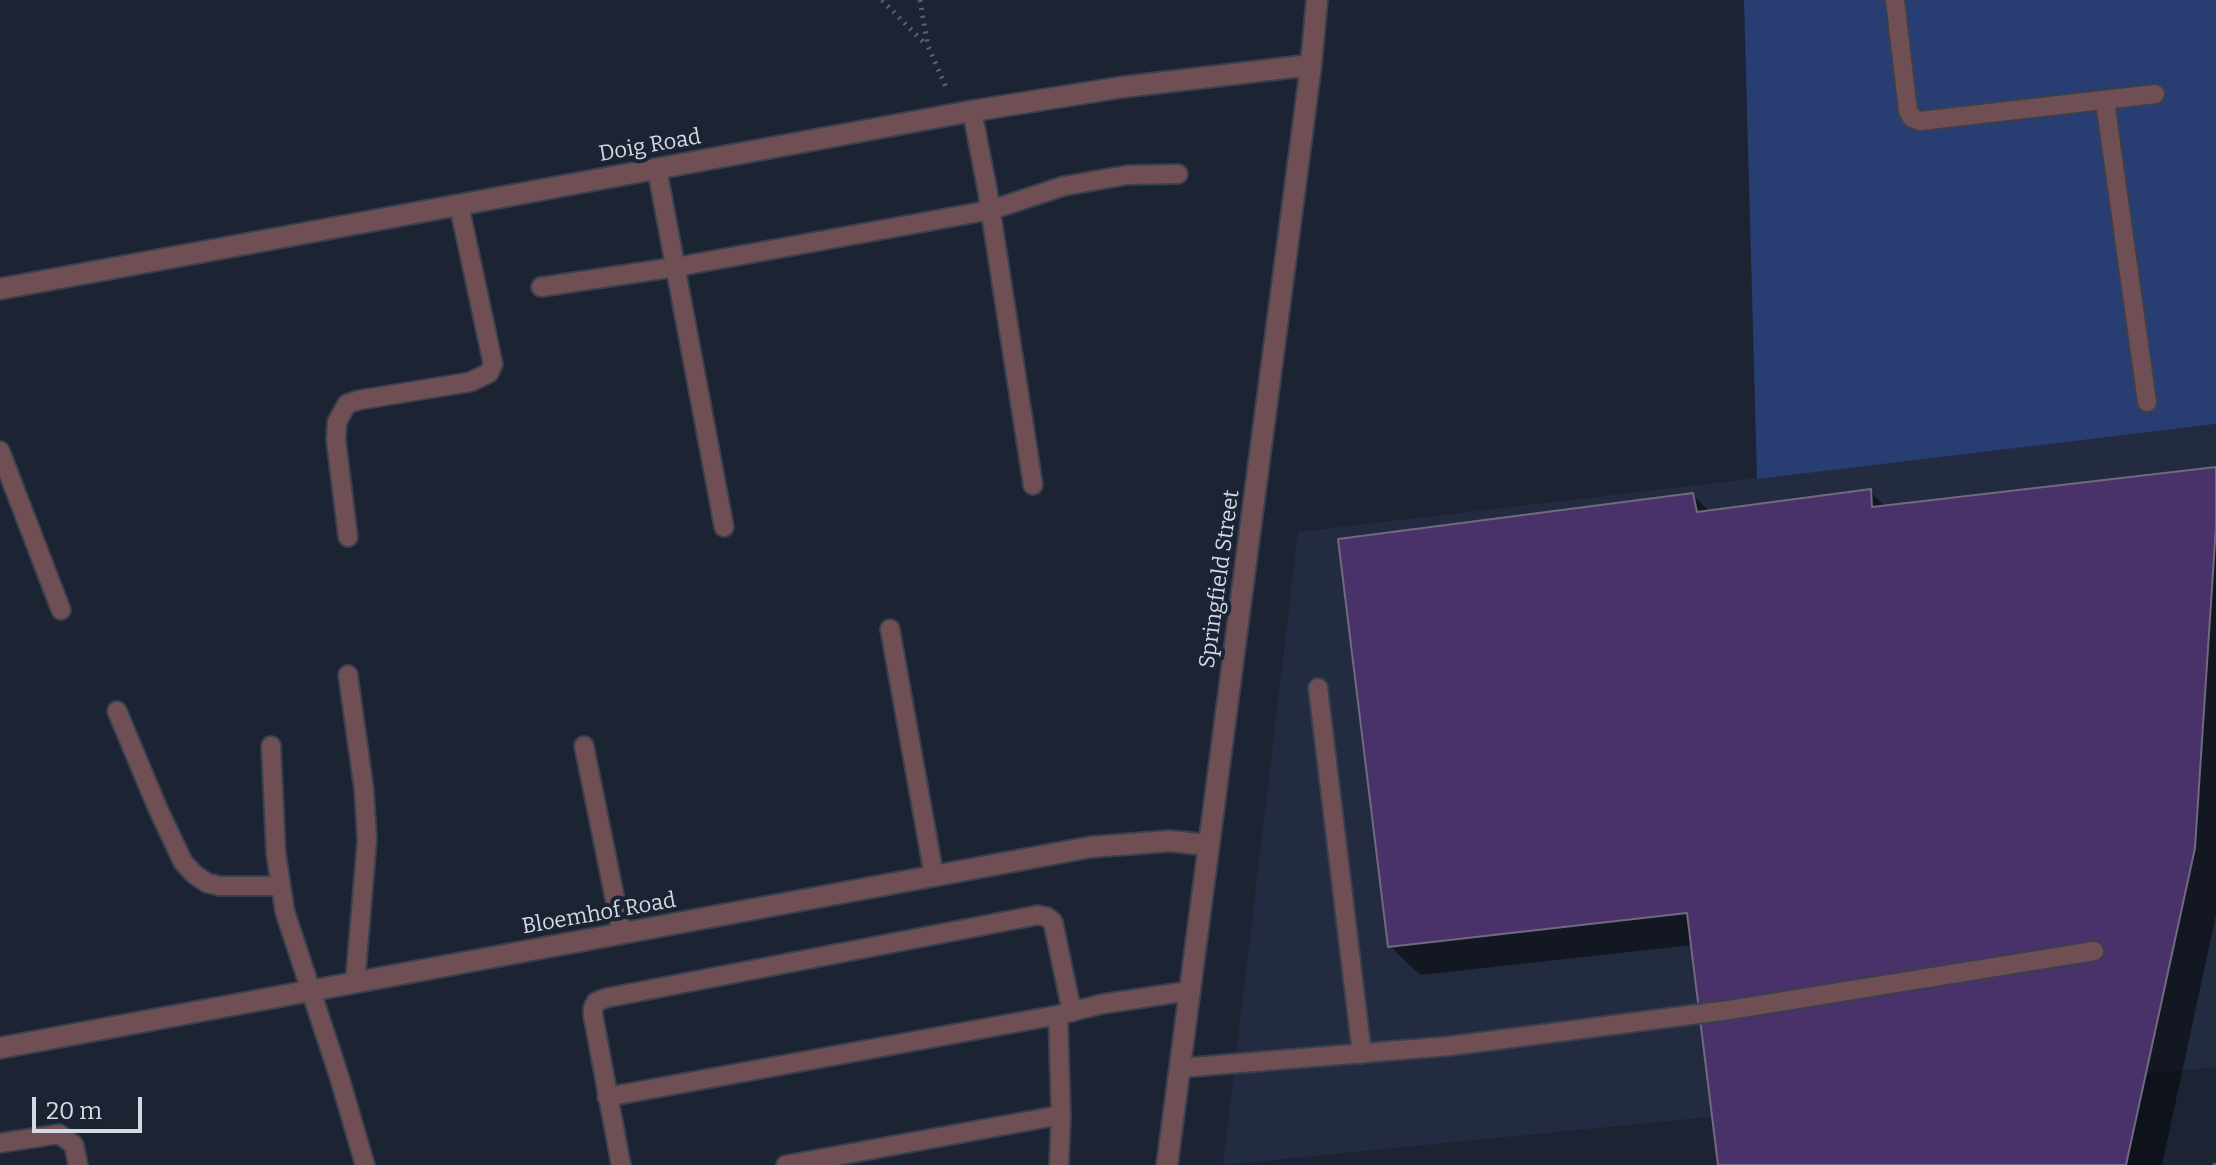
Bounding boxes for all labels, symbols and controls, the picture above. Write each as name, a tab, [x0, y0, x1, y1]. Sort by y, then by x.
street label: Doig Road	[597, 124, 703, 168]
street label: Springfield Street	[1194, 488, 1246, 670]
street label: Bloemhof Road	[520, 887, 678, 941]
scale bar	[36, 1081, 146, 1131]
text: 20 m	[46, 1097, 102, 1125]

